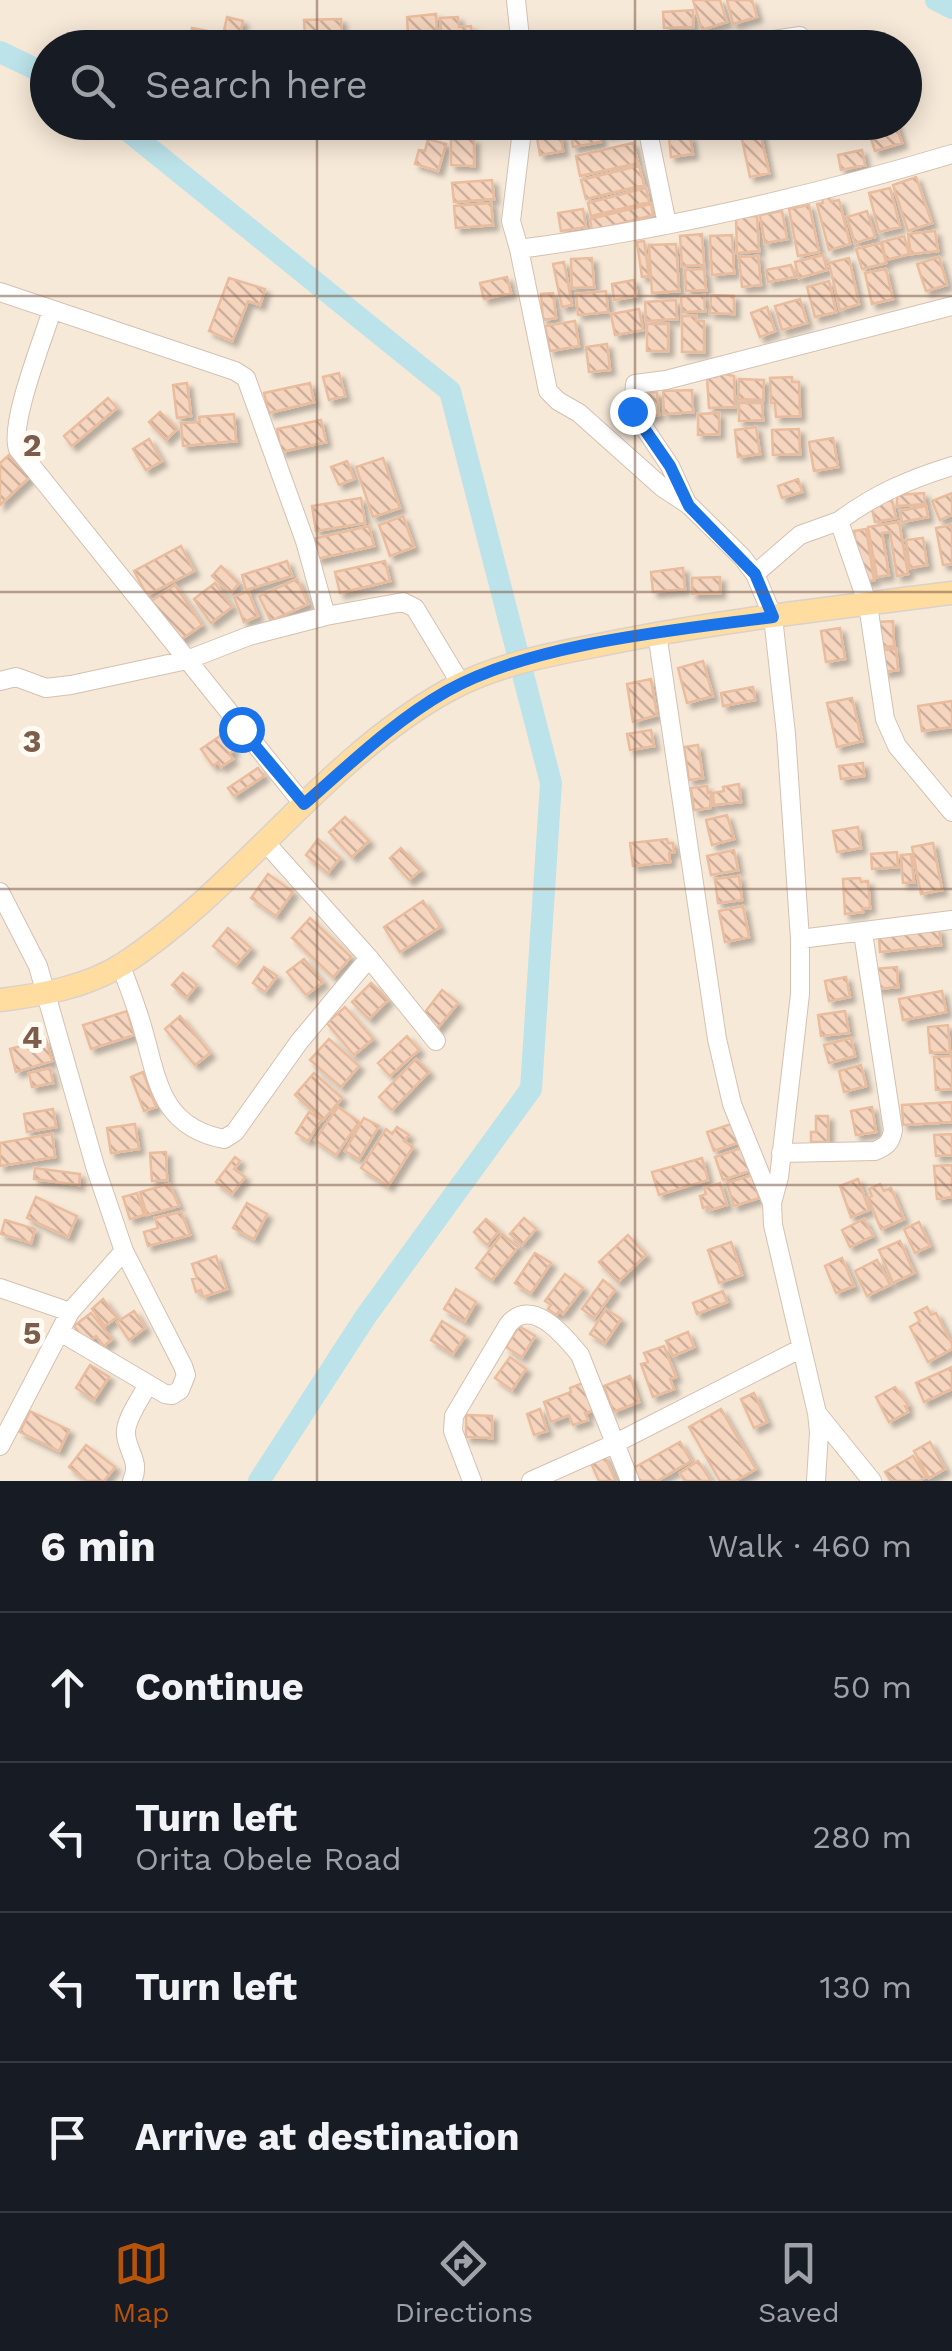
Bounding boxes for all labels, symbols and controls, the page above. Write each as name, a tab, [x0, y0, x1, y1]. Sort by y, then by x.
search box	[30, 30, 922, 140]
icon: search	[65, 58, 120, 113]
text: Search here	[145, 63, 368, 107]
route end	[610, 389, 656, 435]
text: 2	[22, 426, 42, 464]
route start	[219, 707, 265, 753]
text: 3	[23, 722, 41, 760]
text: 4	[22, 1018, 42, 1056]
text: 5	[23, 1314, 41, 1352]
text: 6 min	[40, 1522, 156, 1571]
text: Walk · 460 m	[708, 1527, 912, 1565]
icon: ahead	[40, 1660, 95, 1715]
text: Continue	[135, 1665, 304, 1709]
text: 50 m	[832, 1668, 912, 1706]
text: Turn left	[135, 1796, 297, 1840]
icon: left	[40, 1810, 95, 1865]
text: 280 m	[812, 1818, 912, 1856]
text: Orita Obele Road	[135, 1840, 402, 1878]
icon: left	[40, 1960, 95, 2015]
text: Turn left	[135, 1965, 297, 2009]
text: 130 m	[820, 1968, 912, 2006]
icon: arrive	[40, 2110, 95, 2165]
text: Arrive at destination	[135, 2115, 520, 2159]
tab: Map	[113, 2236, 170, 2329]
tab: Directions	[395, 2236, 533, 2329]
tab: Saved	[758, 2236, 839, 2329]

